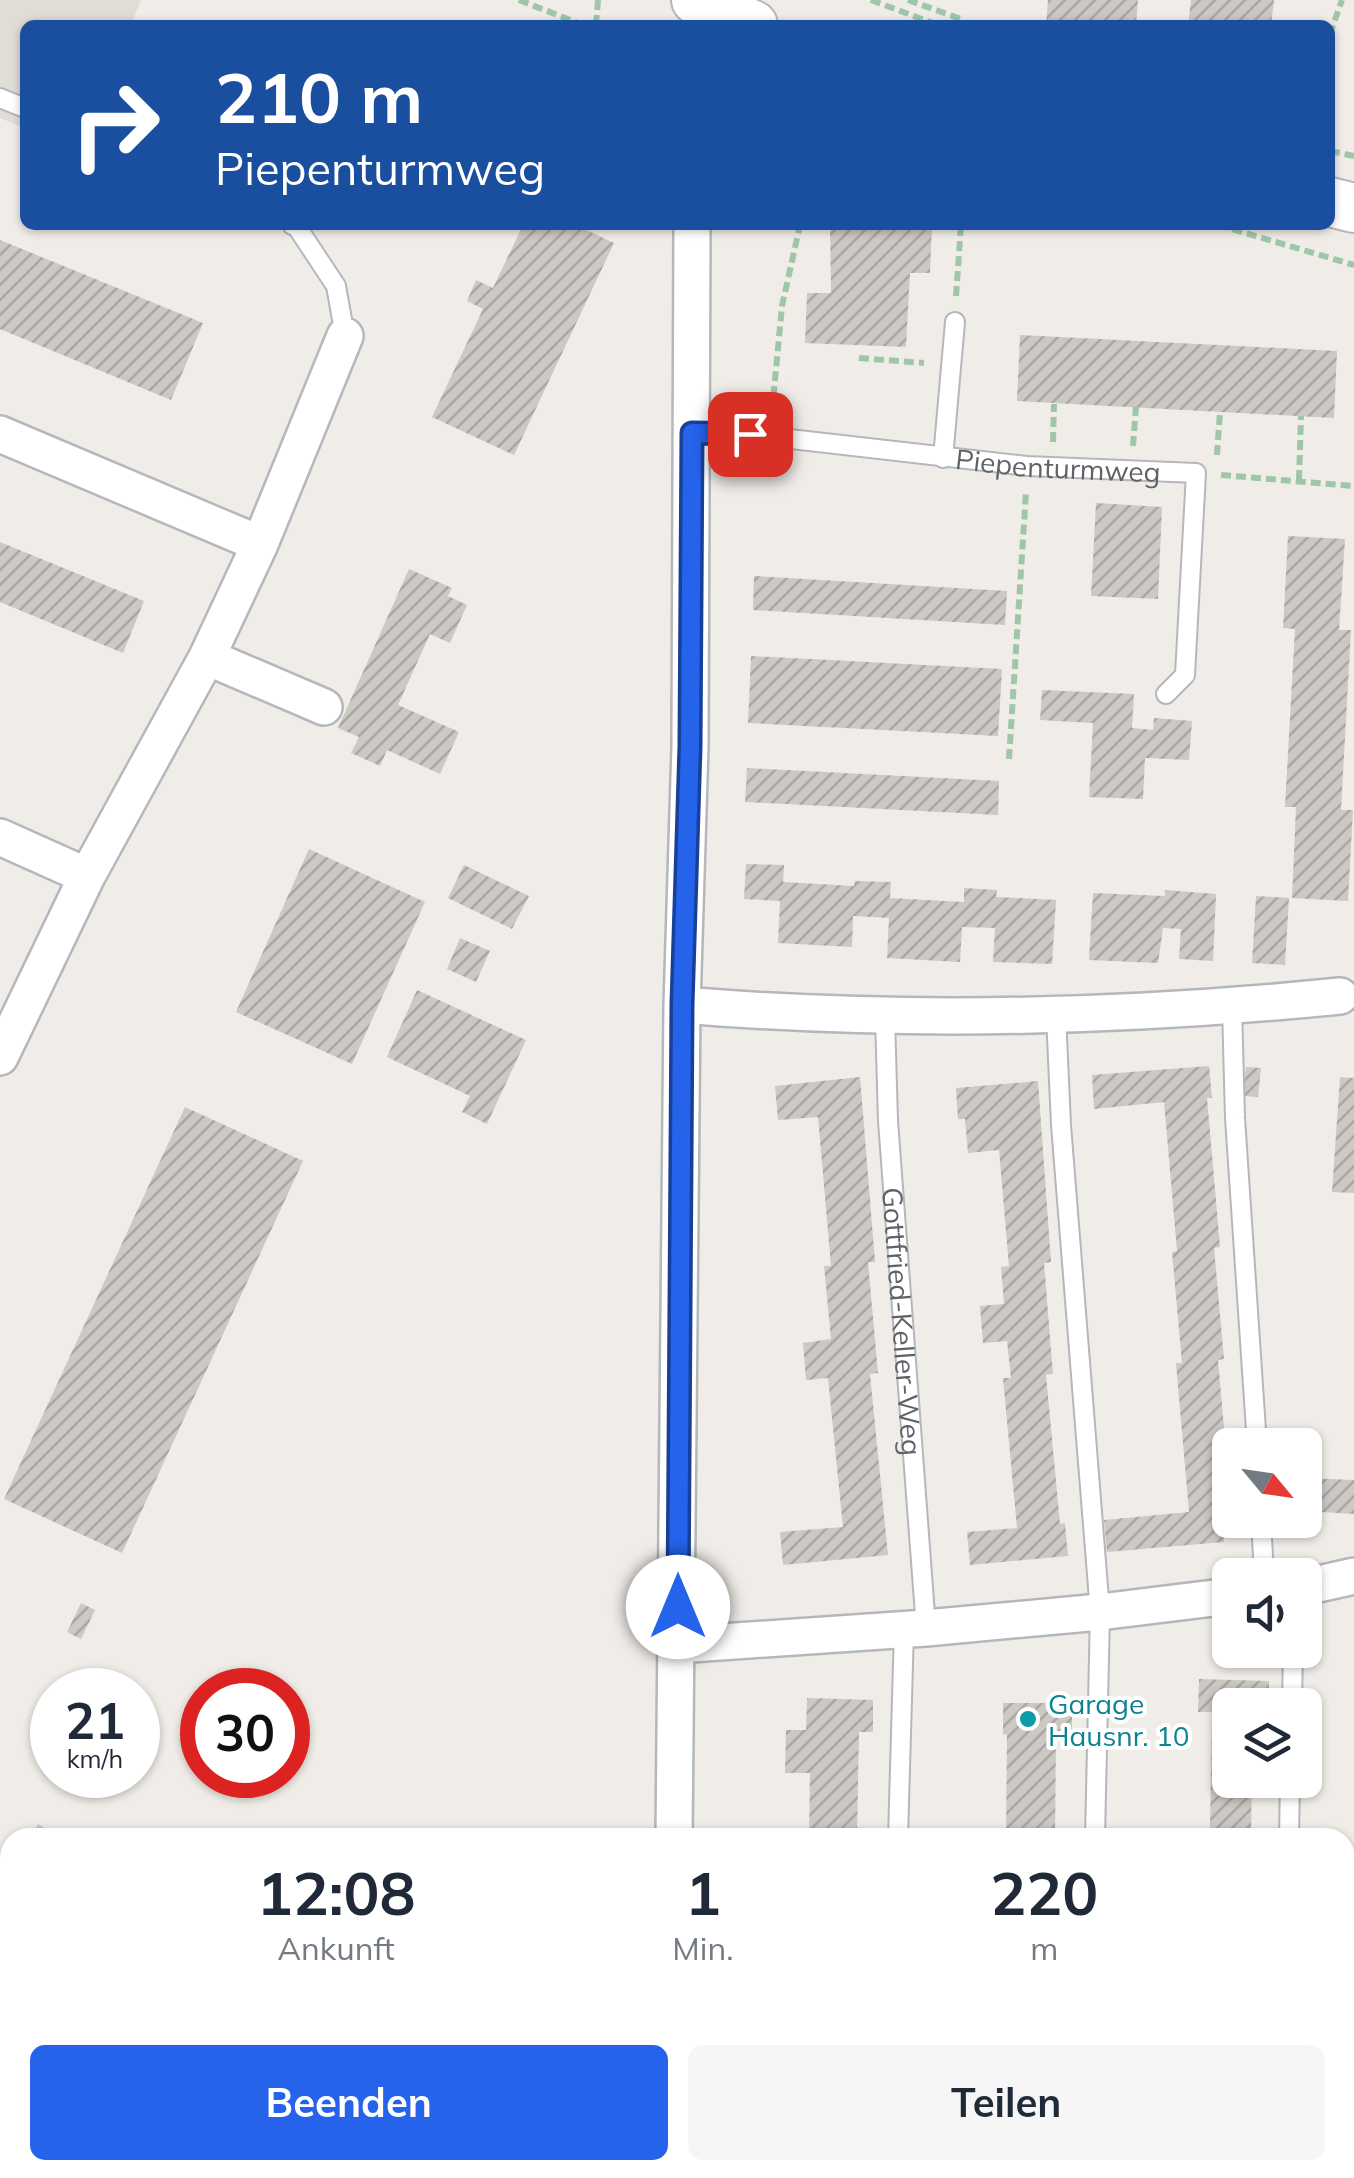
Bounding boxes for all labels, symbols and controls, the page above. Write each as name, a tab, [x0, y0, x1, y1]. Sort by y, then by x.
text: 210 m	[215, 53, 423, 141]
icon: right	[50, 60, 180, 190]
text: Piepenturmweg	[215, 140, 545, 196]
pin	[708, 392, 793, 477]
icon: arrive	[723, 407, 778, 462]
street label: Piepenturmweg	[954, 440, 1161, 489]
street label: Gottfried-Keller-Weg	[876, 1186, 931, 1457]
north arrow	[1212, 1428, 1322, 1538]
map controls	[1212, 1428, 1322, 1798]
position arrow	[626, 1555, 730, 1659]
button: sound	[1212, 1558, 1322, 1668]
speed limit sign: 30	[180, 1668, 310, 1798]
place label: Garage Hausnr. 10	[1048, 1686, 1190, 1753]
button: layers	[1212, 1688, 1322, 1798]
text: 21	[65, 1689, 125, 1752]
marker: Garage Hausnr. 10	[1017, 1708, 1039, 1730]
text: km/h	[67, 1743, 123, 1774]
text: 12:08	[257, 1855, 416, 1930]
text: 1	[685, 1855, 721, 1930]
text: 220	[990, 1855, 1098, 1930]
text: Ankunft	[278, 1928, 395, 1968]
text: Min.	[672, 1928, 733, 1968]
text: m	[1030, 1928, 1058, 1968]
button: Beenden	[30, 2045, 668, 2160]
button: Teilen	[688, 2045, 1325, 2160]

